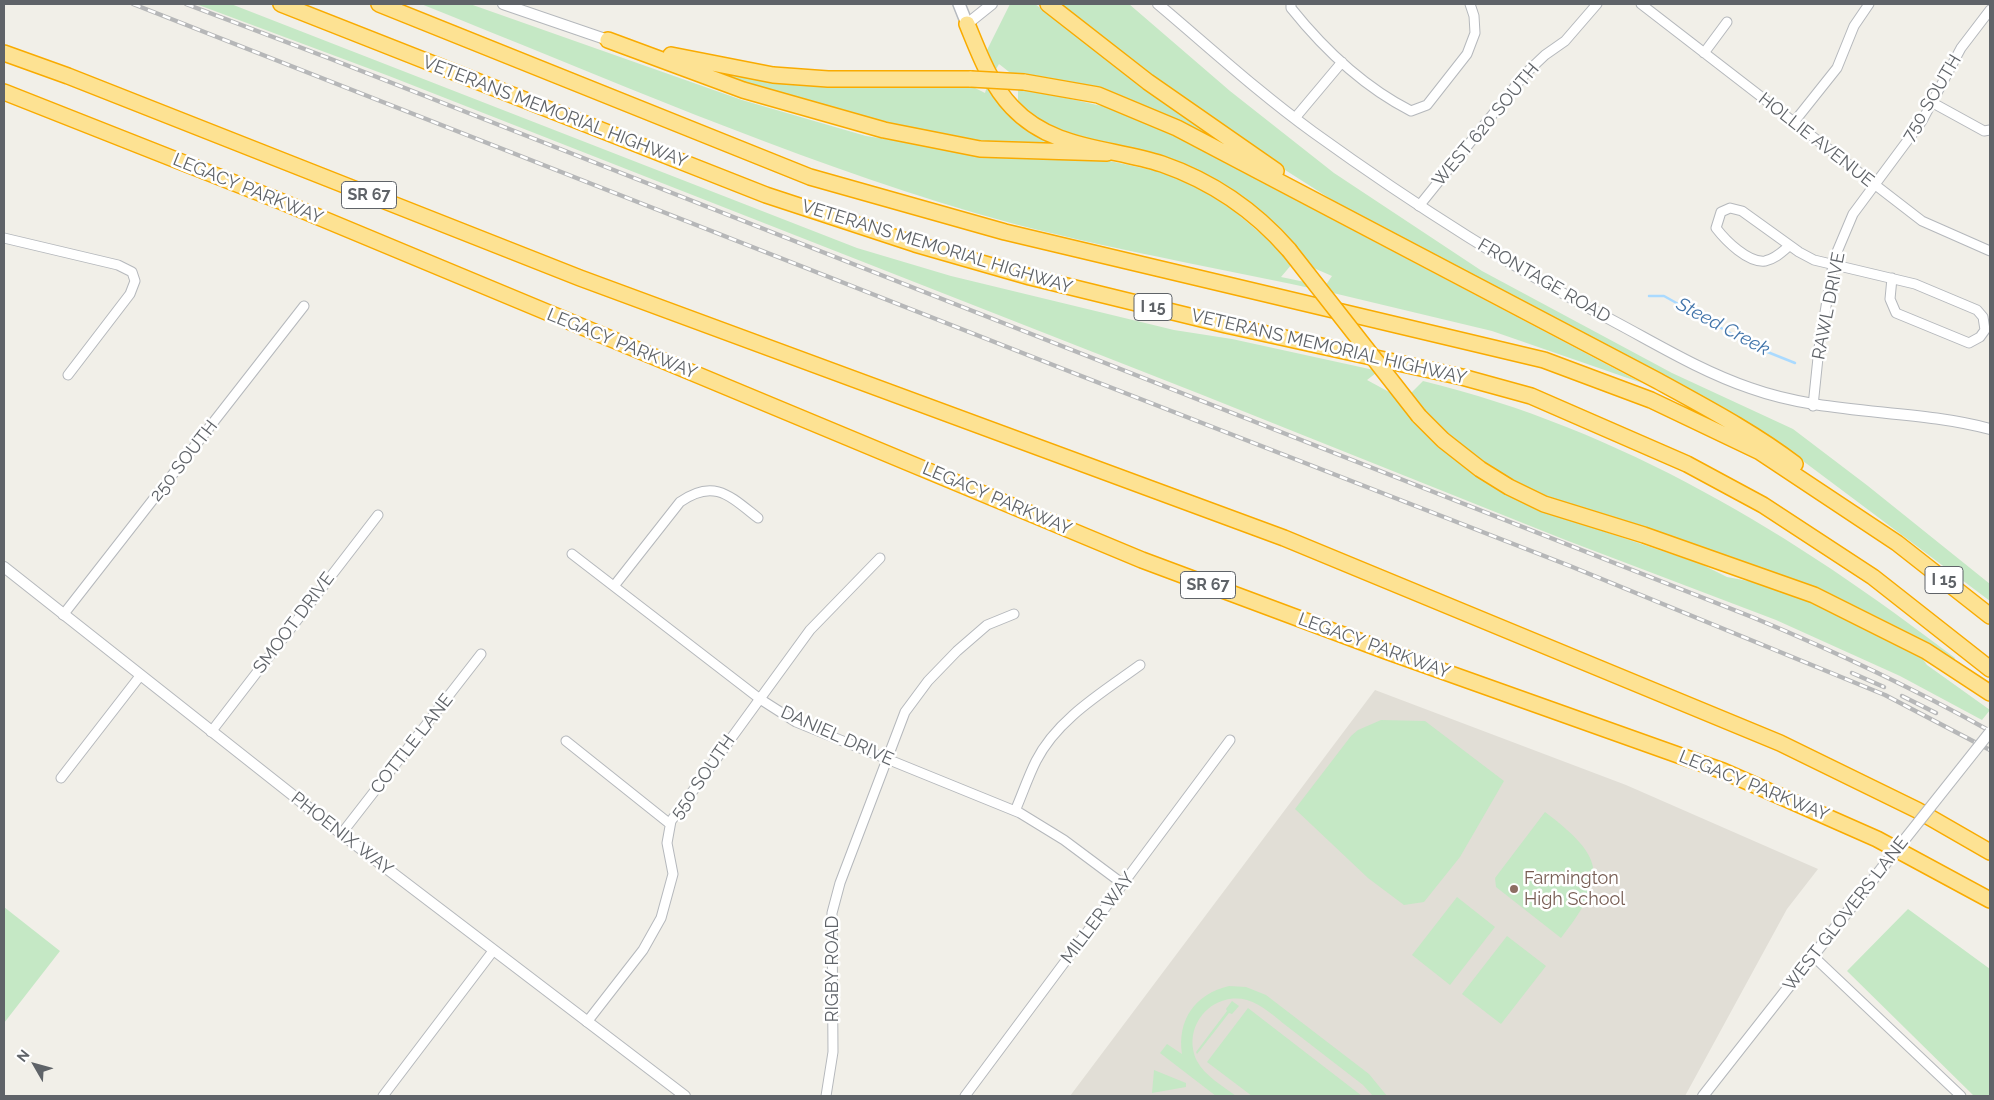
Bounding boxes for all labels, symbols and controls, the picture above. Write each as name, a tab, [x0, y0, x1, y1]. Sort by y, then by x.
street label: VETERANS MEMORIAL HIGHWAY	[419, 51, 691, 173]
street label: 750 SOUTH	[1898, 51, 1966, 145]
street label: WEST 620 SOUTH	[1428, 59, 1544, 191]
street label: HOLLIE AVENUE	[1754, 88, 1878, 192]
street label: LEGACY PARKWAY	[170, 149, 326, 229]
road number: SR 67	[342, 182, 396, 208]
street label: VETERANS MEMORIAL HIGHWAY	[799, 195, 1075, 299]
street label: FRONTAGE ROAD	[1474, 234, 1614, 328]
street label: RAWL DRIVE	[1808, 250, 1850, 362]
water label: Steed Creek	[1672, 293, 1774, 361]
road number: I 15	[1134, 294, 1172, 320]
street label: LEGACY PARKWAY	[544, 304, 700, 384]
street label: VETERANS MEMORIAL HIGHWAY	[1189, 305, 1469, 389]
street label: 250 SOUTH	[146, 416, 222, 506]
street label: LEGACY PARKWAY	[919, 458, 1075, 540]
road number: I 15	[1925, 566, 1963, 594]
street label: SMOOT DRIVE	[249, 568, 339, 678]
road number: SR 67	[1180, 572, 1236, 598]
street label: LEGACY PARKWAY	[1295, 608, 1453, 684]
street label: COTTLE LANE	[366, 690, 458, 798]
street label: DANIEL DRIVE	[777, 701, 897, 771]
street label: 550 SOUTH	[666, 731, 740, 823]
street label: LEGACY PARKWAY	[1676, 746, 1832, 826]
street label: PHOENIX WAY	[287, 787, 397, 881]
street label: WEST GLOVERS LANE	[1779, 832, 1913, 996]
street label: MILLER WAY	[1057, 868, 1139, 968]
place label: Farmington High School	[1524, 868, 1625, 911]
marker: Farmington High School	[1508, 883, 1520, 895]
street label: RIGBY ROAD	[822, 916, 844, 1022]
north arrow	[10, 1040, 60, 1090]
text: N	[14, 1047, 33, 1065]

